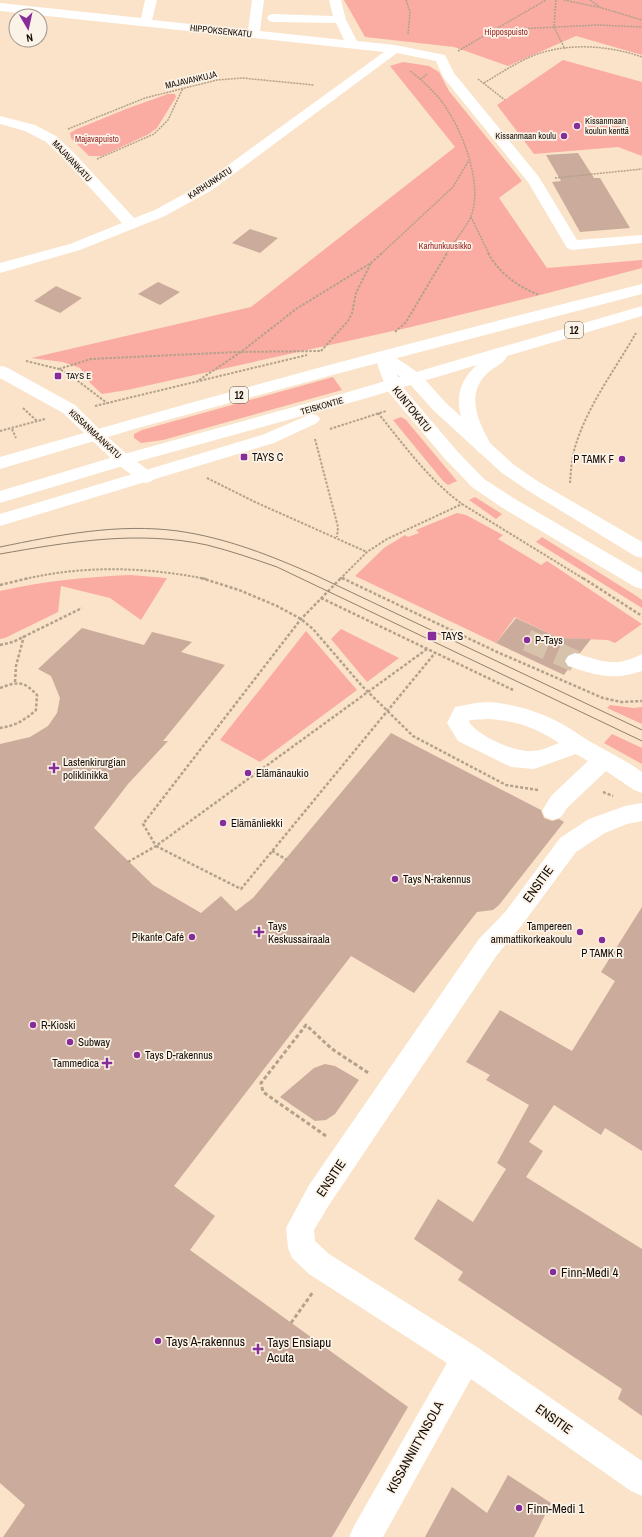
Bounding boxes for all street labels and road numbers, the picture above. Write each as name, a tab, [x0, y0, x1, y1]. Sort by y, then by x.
street label: HIPPOKSENKATU	[189, 22, 253, 40]
street label: MAJAVANKUJA	[164, 68, 218, 92]
street label: MAJAVANKATU	[50, 138, 94, 184]
street label: KARHUNKATU	[186, 164, 234, 202]
road number: 12	[565, 322, 583, 338]
street label: KUNTOKATU	[389, 383, 435, 435]
road number: 12	[230, 387, 248, 403]
street label: TEISKONTIE	[299, 394, 345, 418]
street label: KISSANMAANKATU	[66, 407, 124, 461]
street label: ENSITIE	[519, 862, 557, 906]
street label: ENSITIE	[312, 1156, 350, 1200]
street label: KISSANNIITYNSOLA	[383, 1397, 448, 1496]
street label: ENSITIE	[532, 1400, 576, 1438]

